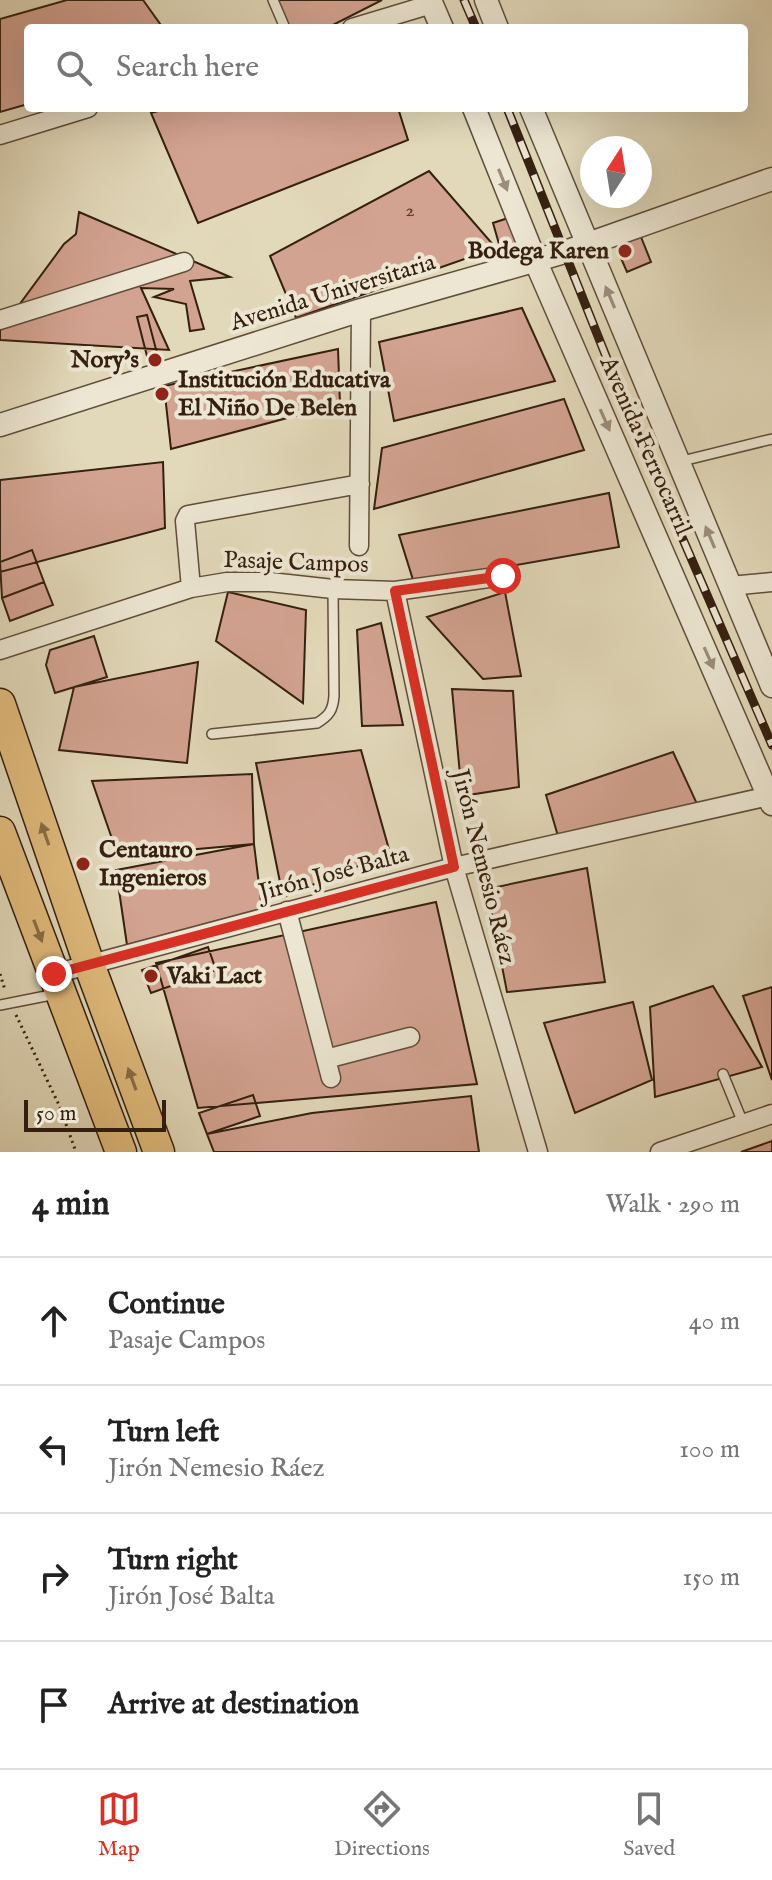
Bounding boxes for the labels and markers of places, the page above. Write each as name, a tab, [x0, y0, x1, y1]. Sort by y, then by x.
place label: Bodega Karen	[467, 236, 609, 267]
marker: Bodega Karen	[616, 242, 634, 260]
place label: Nory's	[70, 345, 140, 376]
marker: Nory's	[146, 351, 164, 369]
place label: Institución Educativa El Niño De Belen	[178, 365, 391, 424]
marker: Institución Educativa El Niño De Belen	[153, 385, 171, 403]
place label: Centauro Ingenieros	[99, 835, 207, 894]
marker: Centauro Ingenieros	[74, 855, 92, 873]
place label: Vaki Lact	[166, 961, 263, 992]
marker: Vaki Lact	[142, 967, 160, 985]

